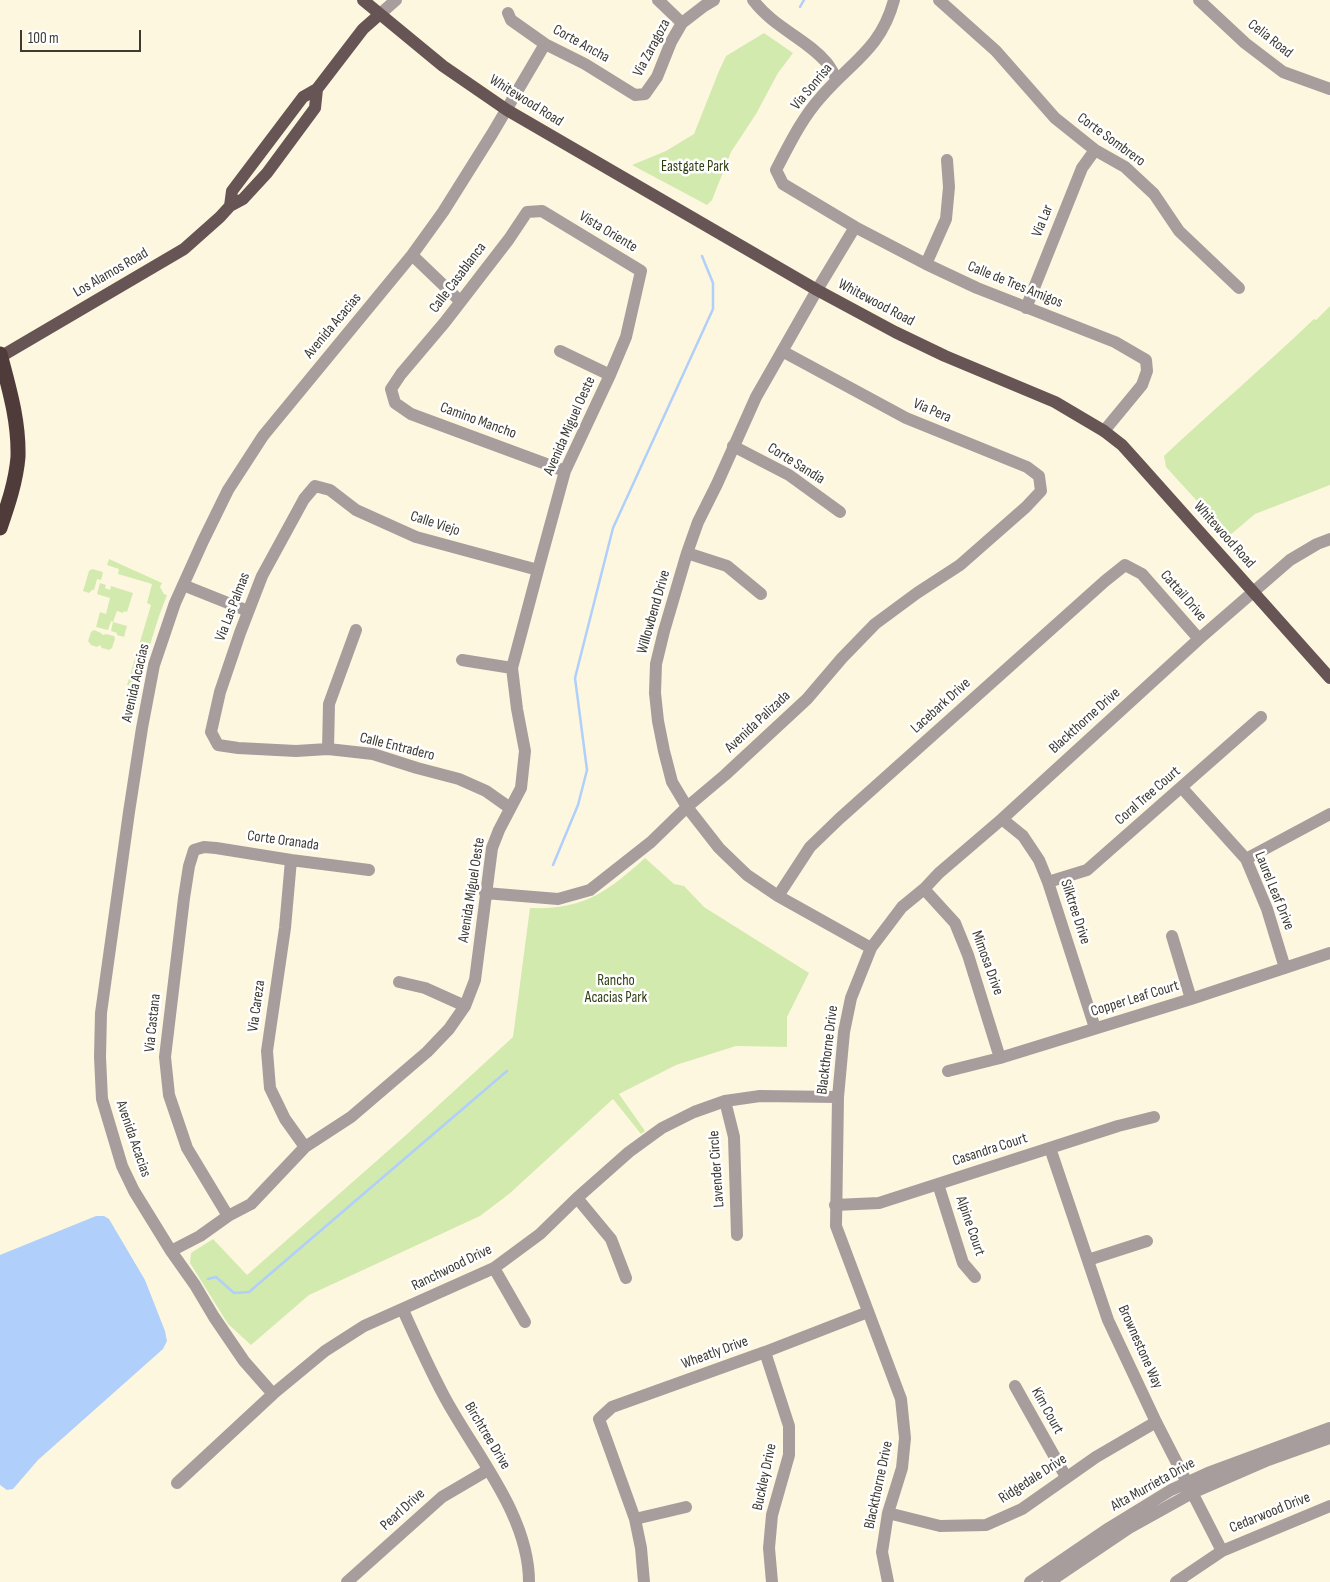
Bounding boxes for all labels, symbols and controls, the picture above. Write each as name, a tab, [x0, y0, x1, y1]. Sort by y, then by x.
street label: Via Zaragoza	[629, 16, 675, 80]
street label: Celia Road	[1244, 16, 1296, 62]
scale bar	[22, 20, 144, 52]
street label: Corte Ancha	[550, 21, 612, 67]
text: 100 m	[28, 29, 59, 48]
street label: Via Sonrisa	[787, 60, 837, 114]
street label: Whitewood Road	[486, 71, 566, 131]
street label: Corte Sombrero	[1074, 109, 1148, 171]
park label: Eastgate Park	[661, 158, 729, 176]
street label: Via Lar	[1028, 202, 1058, 240]
street label: Vista Oriente	[575, 208, 641, 256]
street label: Calle Casablanca	[426, 239, 490, 317]
street label: Los Alamos Road	[70, 244, 152, 302]
street label: Calle de Tres Amigos	[965, 258, 1065, 312]
street label: Whitewood Road	[835, 275, 917, 331]
street label: Avenida Acacias	[300, 290, 366, 362]
street label: Avenida Miguel Oeste	[540, 374, 600, 478]
street label: Via Pera	[910, 395, 954, 427]
street label: Camino Mancho	[437, 399, 519, 443]
street label: Corte Sandia	[764, 439, 828, 489]
street label: Whitewood Road	[1189, 498, 1259, 572]
street label: Calle Viejo	[408, 508, 462, 540]
street label: Cattail Drive	[1156, 567, 1210, 625]
street label: Willowbend Drive	[633, 568, 675, 656]
street label: Via Las Palmas	[212, 570, 254, 644]
street label: Avenida Acacias	[118, 642, 154, 724]
street label: Lacebark Drive	[908, 675, 974, 737]
street label: Blackthorne Drive	[1046, 684, 1124, 758]
street label: Avenida Palizada	[722, 687, 794, 757]
street label: Calle Entradero	[358, 729, 436, 765]
street label: Coral Tree Court	[1112, 763, 1184, 829]
street label: Corte Oranada	[246, 827, 320, 855]
street label: Avenida Miguel Oeste	[455, 836, 489, 944]
street label: Laurel Leaf Drive	[1250, 849, 1298, 933]
street label: Silktree Drive	[1056, 877, 1094, 947]
street label: Mimosa Drive	[967, 928, 1007, 998]
park label: Rancho Acacias Park	[585, 972, 647, 1007]
street label: Copper Leaf Court	[1089, 977, 1181, 1021]
street label: Via Careza	[244, 979, 270, 1033]
street label: Via Castana	[141, 993, 165, 1053]
street label: Blackthorne Drive	[814, 1004, 842, 1096]
street label: Avenida Acacias	[112, 1098, 154, 1180]
street label: Casandra Court	[950, 1129, 1030, 1171]
street label: Lavender Circle	[705, 1130, 729, 1208]
street label: Alpine Court	[951, 1194, 989, 1258]
street label: Ranchwood Drive	[409, 1241, 495, 1295]
street label: Brownestone Way	[1114, 1302, 1166, 1392]
street label: Wheatly Drive	[679, 1333, 751, 1373]
street label: Kim Court	[1027, 1385, 1067, 1437]
street label: Birchtree Drive	[460, 1399, 514, 1473]
street label: Blackthorne Drive	[861, 1439, 897, 1531]
street label: Buckley Drive	[749, 1442, 781, 1512]
street label: Ridgedale Drive	[996, 1450, 1070, 1508]
street label: Alta Murrieta Drive	[1108, 1454, 1198, 1516]
street label: Pearl Drive	[377, 1485, 429, 1535]
street label: Cedarwood Drive	[1227, 1489, 1313, 1537]

